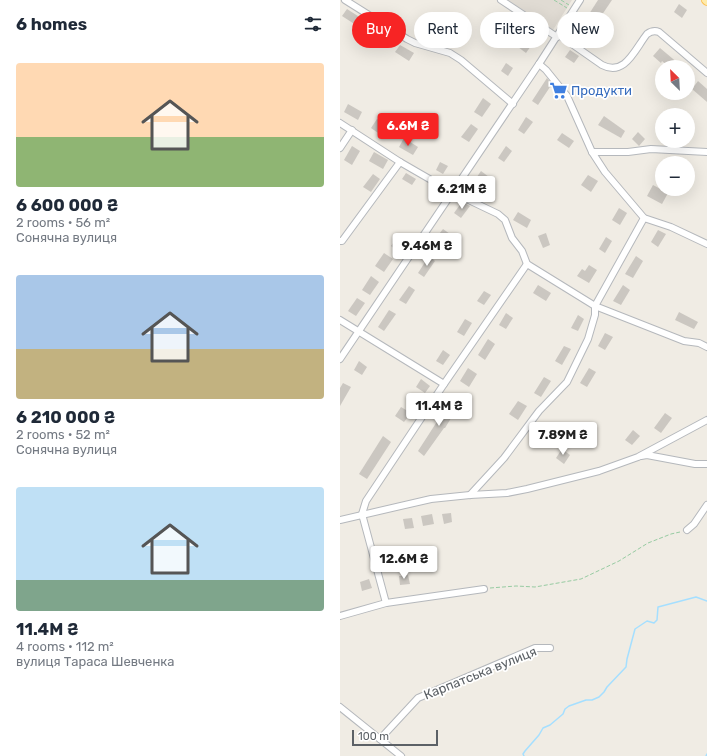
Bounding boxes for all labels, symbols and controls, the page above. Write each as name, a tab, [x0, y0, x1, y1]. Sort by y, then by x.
chip: Buy	[352, 12, 406, 48]
chip: Rent	[414, 12, 472, 48]
chip: Filters	[480, 12, 549, 48]
chip: New	[557, 12, 614, 48]
icon: filters	[302, 13, 324, 35]
text: 6 homes	[16, 14, 87, 34]
north arrow	[655, 60, 695, 100]
map controls	[655, 60, 695, 196]
supermarket icon: Продукти	[548, 80, 568, 100]
place label: Продукти	[571, 83, 632, 98]
icon: home	[134, 89, 206, 161]
button: +	[655, 108, 695, 148]
pin: 6.6M ₴	[375, 113, 441, 147]
text: 6.6M ₴	[387, 118, 429, 133]
button: −	[655, 156, 695, 196]
pin: 6.21M ₴	[425, 176, 499, 210]
text: 6.21M ₴	[437, 181, 487, 196]
text: 6 600 000 ₴	[16, 195, 118, 215]
text: 2 rooms · 56 m²	[16, 215, 110, 230]
text: Сонячна вулиця	[16, 230, 117, 245]
pin: 9.46M ₴	[390, 233, 464, 267]
text: 9.46M ₴	[402, 238, 452, 253]
icon: home	[134, 301, 206, 373]
pin: 11.4M ₴	[402, 393, 476, 427]
text: 11.4M ₴	[415, 398, 463, 413]
text: 6 210 000 ₴	[16, 407, 115, 427]
pin: 7.89M ₴	[526, 422, 600, 456]
text: 2 rooms · 52 m²	[16, 427, 110, 442]
text: 7.89M ₴	[538, 427, 588, 442]
text: Сонячна вулиця	[16, 442, 117, 457]
icon: home	[134, 513, 206, 585]
pin: 12.6M ₴	[367, 546, 441, 580]
text: 12.6M ₴	[379, 551, 429, 566]
text: 11.4M ₴	[16, 619, 78, 639]
text: 4 rooms · 112 m²	[16, 639, 114, 654]
street label: Карпатська вулиця	[421, 643, 539, 703]
text: вулиця Тараса Шевченка	[16, 654, 174, 669]
scale bar	[352, 728, 438, 747]
text: 100 m	[358, 730, 389, 743]

